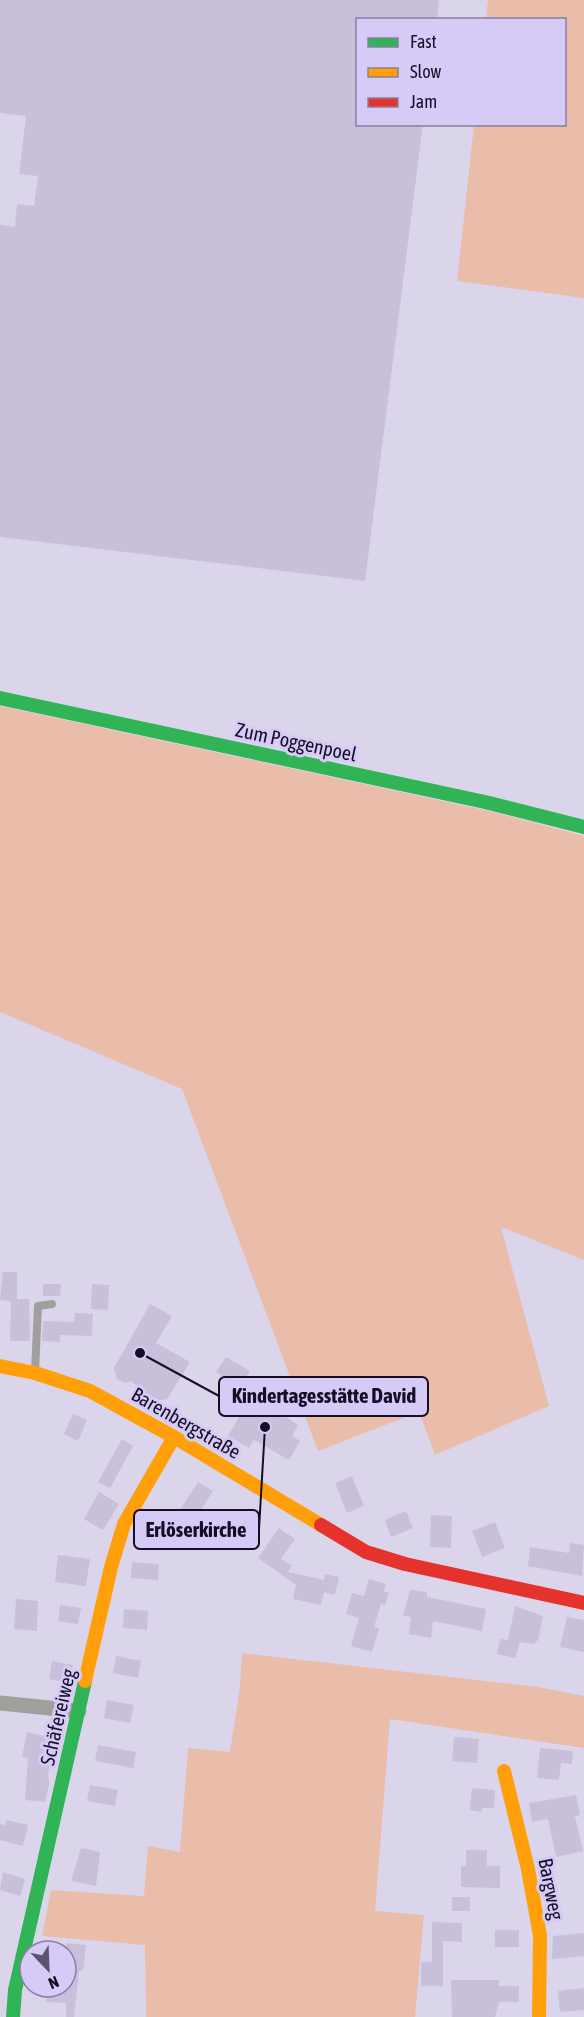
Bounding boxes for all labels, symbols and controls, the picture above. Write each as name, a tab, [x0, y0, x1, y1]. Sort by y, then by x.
legend	[356, 18, 566, 126]
text: Fast	[410, 31, 437, 52]
text: Slow	[410, 61, 441, 82]
text: Jam	[410, 91, 437, 112]
street label: Zum Poggenpoel	[233, 717, 359, 766]
callout: Kindertagesstätte David	[219, 1377, 428, 1416]
street label: Barenbergstraße	[128, 1382, 245, 1463]
text: Kindertagesstätte David	[232, 1383, 416, 1407]
callout: Erlöserkirche	[134, 1510, 259, 1549]
text: Erlöserkirche	[145, 1517, 247, 1541]
street label: Schäfereiweg	[35, 1666, 80, 1767]
street label: Bargweg	[534, 1856, 569, 1922]
north arrow	[18, 1939, 78, 1999]
text: N	[46, 1973, 62, 1993]

